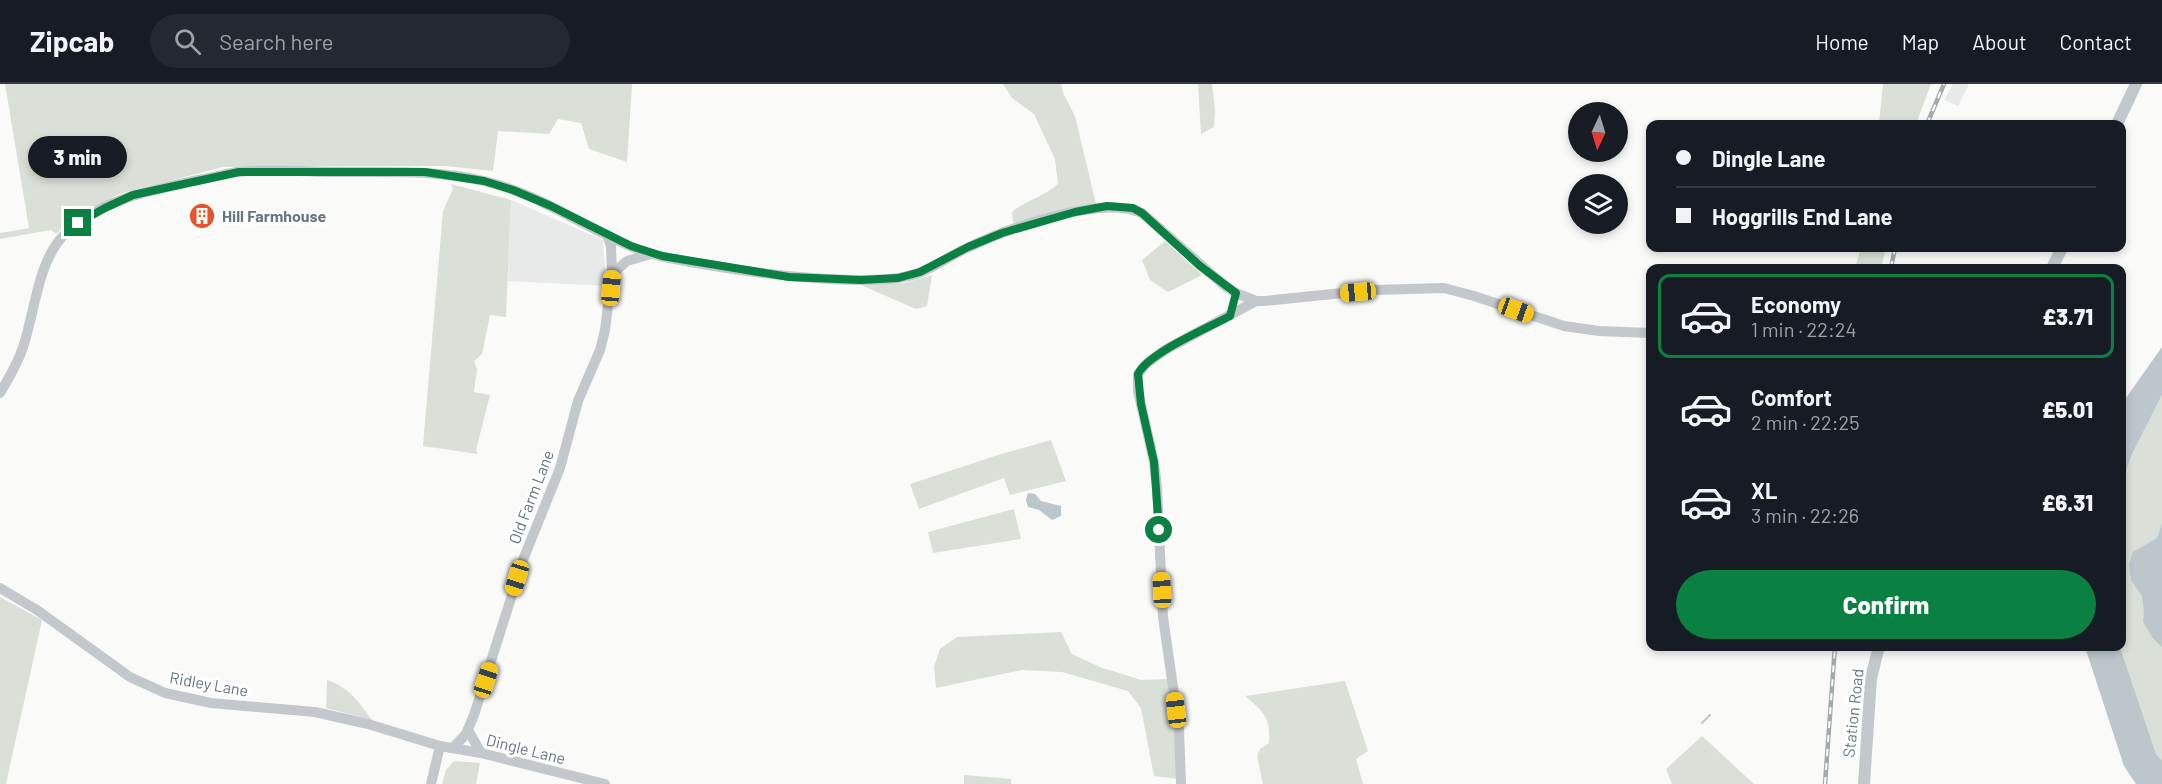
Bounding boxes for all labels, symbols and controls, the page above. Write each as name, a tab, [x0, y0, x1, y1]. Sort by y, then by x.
search box	[150, 14, 570, 68]
text: Zipcab	[30, 24, 114, 58]
icon: search	[171, 25, 204, 58]
text: Search here	[219, 28, 334, 54]
text: Home	[1815, 29, 1869, 54]
text: Map	[1902, 29, 1939, 54]
text: About	[1972, 29, 2027, 54]
text: Contact	[2060, 29, 2132, 54]
north arrow	[1568, 102, 1628, 162]
map controls	[1568, 102, 1628, 234]
callout: 3 min	[28, 136, 128, 178]
text: 3 min	[54, 145, 101, 169]
text: Dingle Lane	[1712, 145, 1825, 171]
button: layers	[1568, 174, 1628, 234]
building icon: Hill Farmhouse	[187, 201, 217, 231]
text: Hoggrills End Lane	[1712, 203, 1893, 229]
place label: Hill Farmhouse	[222, 206, 327, 225]
route end	[64, 209, 91, 236]
car	[600, 269, 622, 307]
car	[1339, 281, 1377, 303]
icon: car	[1679, 289, 1733, 343]
text: Economy	[1751, 291, 1841, 317]
car	[1496, 295, 1536, 325]
text: £3.71	[2042, 303, 2093, 329]
text: 1 min · 22:24	[1751, 317, 1857, 341]
icon: car	[1679, 382, 1733, 436]
text: Comfort	[1751, 384, 1832, 410]
text: £5.01	[2042, 396, 2093, 422]
text: 2 min · 22:25	[1751, 410, 1860, 434]
street label: Old Farm Lane	[504, 447, 557, 546]
icon: car	[1679, 475, 1733, 529]
text: XL	[1751, 477, 1777, 503]
text: £6.31	[2042, 489, 2093, 515]
text: 3 min · 22:26	[1751, 503, 1859, 527]
route start	[1145, 516, 1172, 543]
car	[503, 558, 531, 598]
button: Confirm	[1676, 570, 2096, 639]
car	[1152, 572, 1172, 608]
car	[472, 660, 500, 700]
street label: Ridley Lane	[168, 667, 250, 700]
street label: Station Road	[1838, 668, 1867, 758]
car	[1165, 691, 1187, 729]
street label: Dingle Lane	[485, 730, 568, 768]

